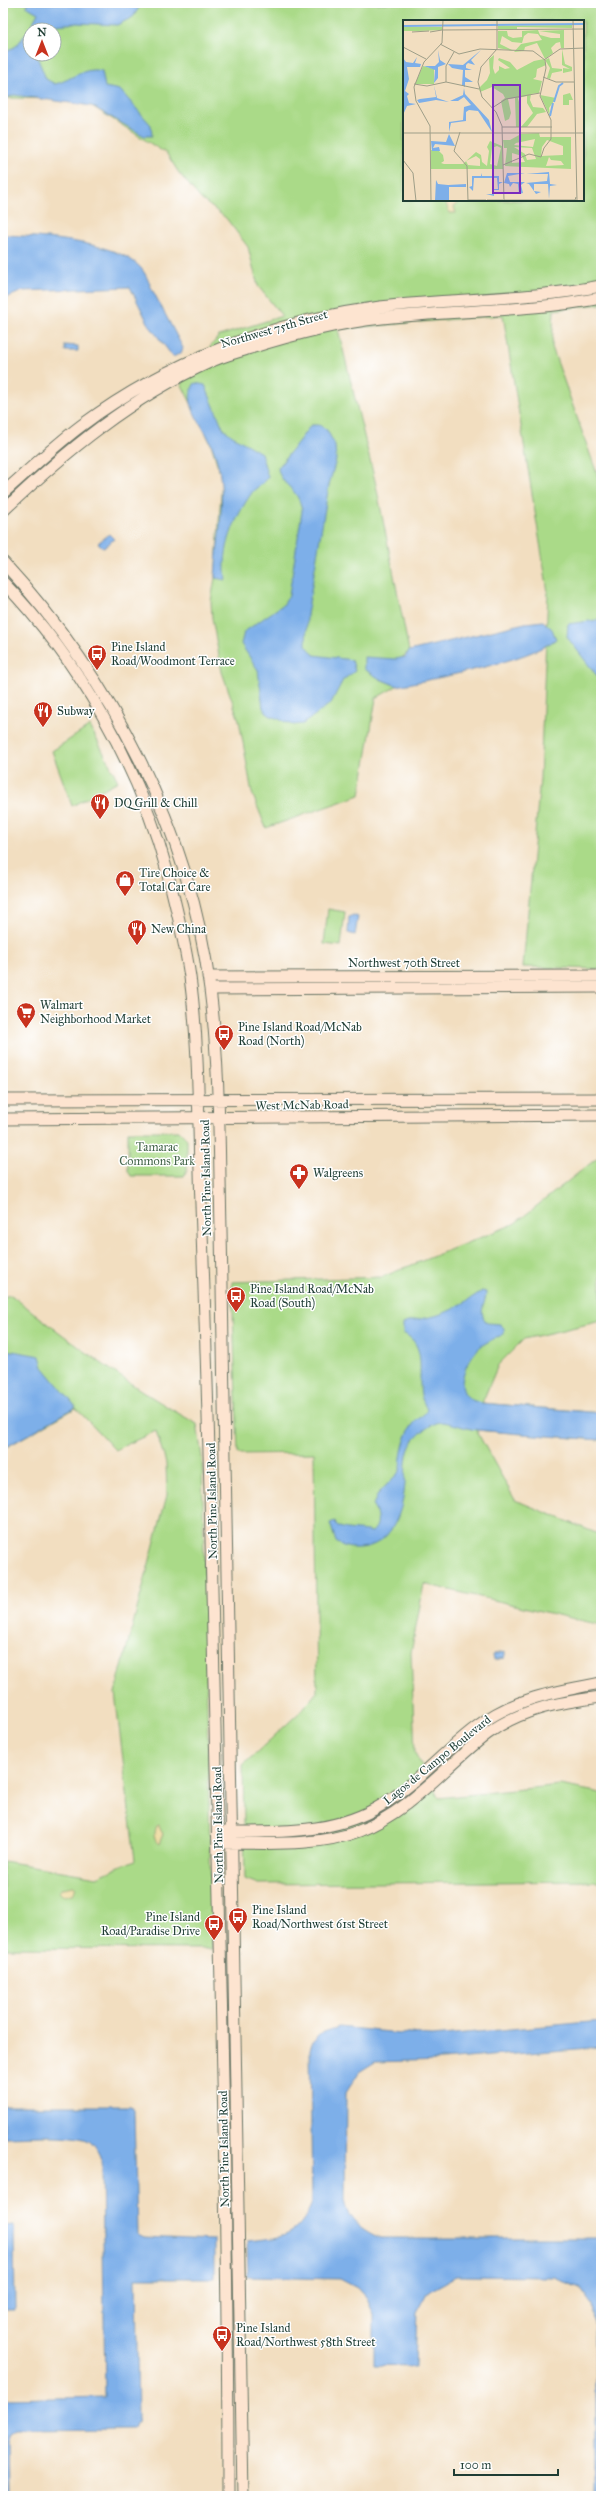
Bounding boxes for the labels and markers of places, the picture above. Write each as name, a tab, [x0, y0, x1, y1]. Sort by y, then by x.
place label: Pine Island Road/Woodmont Terrace	[111, 640, 235, 668]
bus stop icon: Pine Island Road/Woodmont Terrace	[86, 643, 108, 671]
restaurant icon: Subway	[32, 700, 54, 728]
place label: Subway	[57, 704, 95, 718]
restaurant icon: DQ Grill & Chill	[89, 792, 111, 820]
place label: DQ Grill & Chill	[114, 796, 198, 810]
place label: Tire Choice & Total Car Care	[139, 866, 211, 894]
shop icon: Tire Choice & Total Car Care	[114, 869, 136, 897]
restaurant icon: New China	[126, 918, 148, 946]
place label: New China	[151, 922, 207, 936]
place label: Walmart Neighborhood Market	[40, 998, 152, 1027]
supermarket icon: Walmart Neighborhood Market	[15, 1001, 37, 1029]
place label: Pine Island Road/McNab Road (North)	[238, 1020, 362, 1048]
bus stop icon: Pine Island Road/McNab Road (North)	[213, 1023, 235, 1051]
pharmacy icon: Walgreens	[288, 1162, 310, 1190]
place label: Walgreens	[313, 1166, 363, 1181]
place label: Pine Island Road/McNab Road (South)	[250, 1282, 374, 1310]
bus stop icon: Pine Island Road/McNab Road (South)	[225, 1285, 247, 1313]
place label: Pine Island Road/Northwest 61st Street	[252, 1903, 389, 1931]
bus stop icon: Pine Island Road/Northwest 61st Street	[227, 1906, 249, 1934]
place label: Pine Island Road/Paradise Drive	[101, 1910, 200, 1938]
bus stop icon: Pine Island Road/Paradise Drive	[203, 1913, 225, 1941]
place label: Pine Island Road/Northwest 58th Street	[236, 2321, 376, 2349]
bus stop icon: Pine Island Road/Northwest 58th Street	[211, 2324, 233, 2352]

